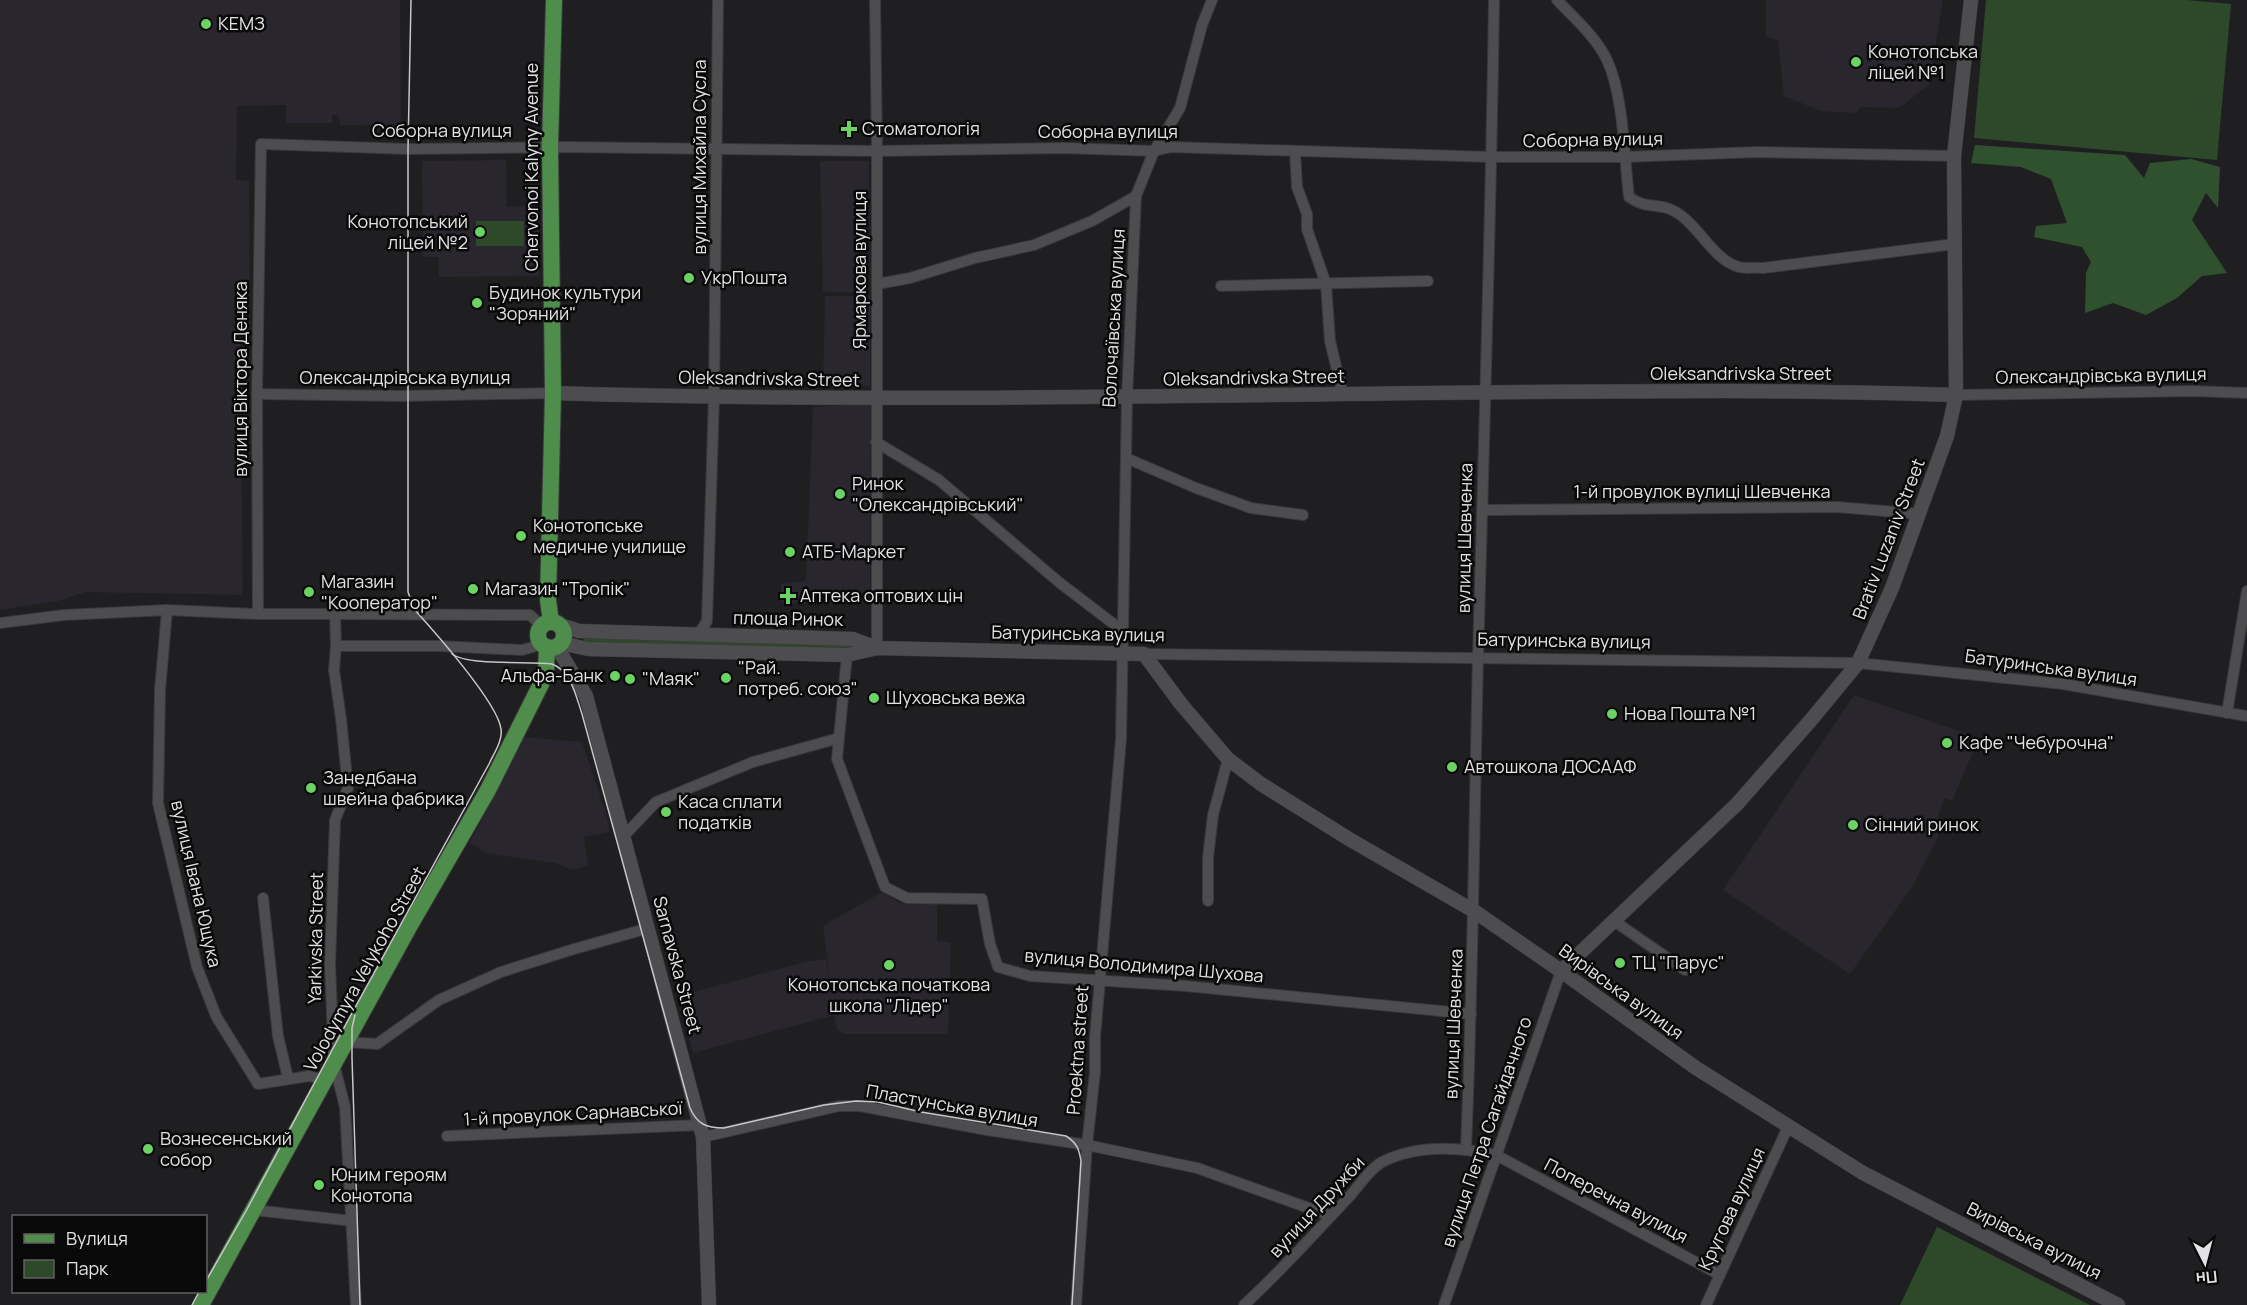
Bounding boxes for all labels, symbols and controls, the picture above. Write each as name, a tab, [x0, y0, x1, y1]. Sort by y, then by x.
place label: КЕМЗ	[218, 11, 265, 35]
marker: КЕМЗ	[199, 17, 213, 31]
place label: Конотопська ліцей №1	[1868, 39, 1978, 84]
marker: Конотопська ліцей №1	[1849, 55, 1863, 69]
street label: вулиця Михайла Сусла	[687, 60, 711, 254]
street label: Chervonoi Kalyny Avenue	[519, 63, 543, 271]
place label: Стоматологія	[862, 116, 980, 140]
street label: Соборна вулиця	[372, 118, 512, 142]
street label: Соборна вулиця	[1038, 119, 1178, 143]
marker: Стоматологія	[840, 120, 858, 138]
street label: Соборна вулиця	[1523, 126, 1663, 152]
street label: Ярмаркова вулиця	[847, 191, 871, 349]
place label: Конотопський ліцей №2	[348, 209, 468, 254]
marker: Конотопський ліцей №2	[473, 225, 487, 239]
street label: Волочаївська вулиця	[1096, 228, 1130, 408]
place label: УкрПошта	[701, 265, 787, 289]
marker: УкрПошта	[682, 271, 696, 285]
place label: Будинок культури "Зоряний"	[489, 280, 641, 325]
street label: вулиця Віктора Деняка	[228, 281, 252, 477]
marker: Будинок культури "Зоряний"	[470, 296, 484, 310]
street label: Oleksandrivska Street	[1650, 361, 1832, 385]
street label: Олександрівська вулиця	[1995, 361, 2207, 389]
street label: Oleksandrivska Street	[1163, 363, 1345, 391]
street label: Oleksandrivska Street	[678, 364, 860, 392]
street label: Олександрівська вулиця	[299, 365, 511, 389]
street label: Brativ Luzaniv Street	[1846, 455, 1930, 623]
street label: вулиця Шевченка	[1451, 463, 1477, 613]
place label: Ринок "Олександрівський"	[852, 471, 1024, 516]
street label: 1-й провулок вулиці Шевченка	[1574, 479, 1830, 503]
marker: Ринок "Олександрівський"	[833, 487, 847, 501]
place label: Конотопське медичне училище	[533, 513, 686, 558]
marker: Конотопське медичне училище	[514, 529, 528, 543]
place label: АТБ-Маркет	[802, 539, 905, 563]
marker: АТБ-Маркет	[783, 545, 797, 559]
place label: Магазин "Кооператор"	[321, 569, 438, 614]
place label: Магазин "Тропік"	[485, 576, 630, 600]
marker: Магазин "Тропік"	[466, 582, 480, 596]
place label: Аптека оптових цін	[800, 583, 963, 607]
marker: Магазин "Кооператор"	[302, 585, 316, 599]
marker: Аптека оптових цін	[781, 589, 795, 603]
street label: площа Ринок	[733, 605, 844, 631]
street label: Батуринська вулиця	[991, 619, 1165, 647]
street label: Батуринська вулиця	[1477, 626, 1651, 654]
street label: Батуринська вулиця	[1964, 643, 2139, 691]
place label: "Рай. потреб. союз"	[738, 655, 858, 700]
place label: Альфа-Банк	[501, 663, 604, 687]
place label: "Маяк"	[642, 666, 700, 690]
marker: Альфа-Банк	[608, 669, 622, 683]
marker: "Рай. потреб. союз"	[719, 671, 733, 685]
marker: "Маяк"	[623, 672, 637, 686]
place label: Шуховська вежа	[886, 685, 1025, 709]
marker: Шуховська вежа	[867, 691, 881, 705]
place label: Нова Пошта №1	[1624, 701, 1756, 725]
marker: Нова Пошта №1	[1605, 707, 1619, 721]
place label: Кафе "Чебурочна"	[1959, 730, 2114, 754]
marker: Кафе "Чебурочна"	[1940, 736, 1954, 750]
place label: Автошкола ДОСААФ	[1464, 754, 1637, 778]
marker: Автошкола ДОСААФ	[1445, 760, 1459, 774]
place label: Занедбана швейна фабрика	[323, 765, 465, 810]
marker: Занедбана швейна фабрика	[304, 781, 318, 795]
place label: Каса сплати податків	[678, 789, 782, 834]
street label: вулиця Івана Ющука	[166, 798, 228, 970]
marker: Каса сплати податків	[659, 805, 673, 819]
place label: Сінний ринок	[1865, 812, 1980, 836]
marker: Сінний ринок	[1846, 818, 1860, 832]
street label: Volodymyra Velykoho Street	[298, 862, 431, 1075]
street label: Yarkivska Street	[302, 872, 328, 1004]
street label: Sarnavska Street	[648, 893, 708, 1036]
street label: Вирівська вулиця	[1555, 938, 1689, 1044]
street label: вулиця Володимира Шухова	[1024, 943, 1265, 987]
street label: вулиця Шевченка	[1438, 948, 1468, 1100]
place label: ТЦ "Парус"	[1632, 950, 1725, 974]
marker: ТЦ "Парус"	[1613, 956, 1627, 970]
marker: Конотопська початкова школа "Лідер"	[882, 958, 896, 972]
place label: Конотопська початкова школа "Лідер"	[788, 972, 990, 1017]
street label: Proektna street	[1060, 984, 1094, 1116]
street label: вулиця Петра Сагайдачного	[1435, 1013, 1537, 1250]
street label: Пластунська вулиця	[864, 1078, 1040, 1132]
street label: 1-й провулок Сарнавської	[463, 1095, 684, 1131]
place label: Вознесенський собор	[160, 1126, 292, 1171]
marker: Вознесенський собор	[141, 1142, 155, 1156]
street label: Кругова вулиця	[1692, 1143, 1770, 1274]
street label: вулиця Дружби	[1263, 1150, 1370, 1262]
street label: Поперечна вулиця	[1540, 1152, 1693, 1248]
place label: Юним героям Конотопа	[331, 1162, 447, 1207]
marker: Юним героям Конотопа	[312, 1178, 326, 1192]
street label: Вирівська вулиця	[1963, 1196, 2106, 1284]
legend	[12, 1215, 207, 1293]
text: Вулиця	[66, 1226, 128, 1250]
north arrow	[2175, 1233, 2235, 1293]
text: Парк	[66, 1256, 109, 1280]
text: Пн	[2195, 1266, 2218, 1290]

